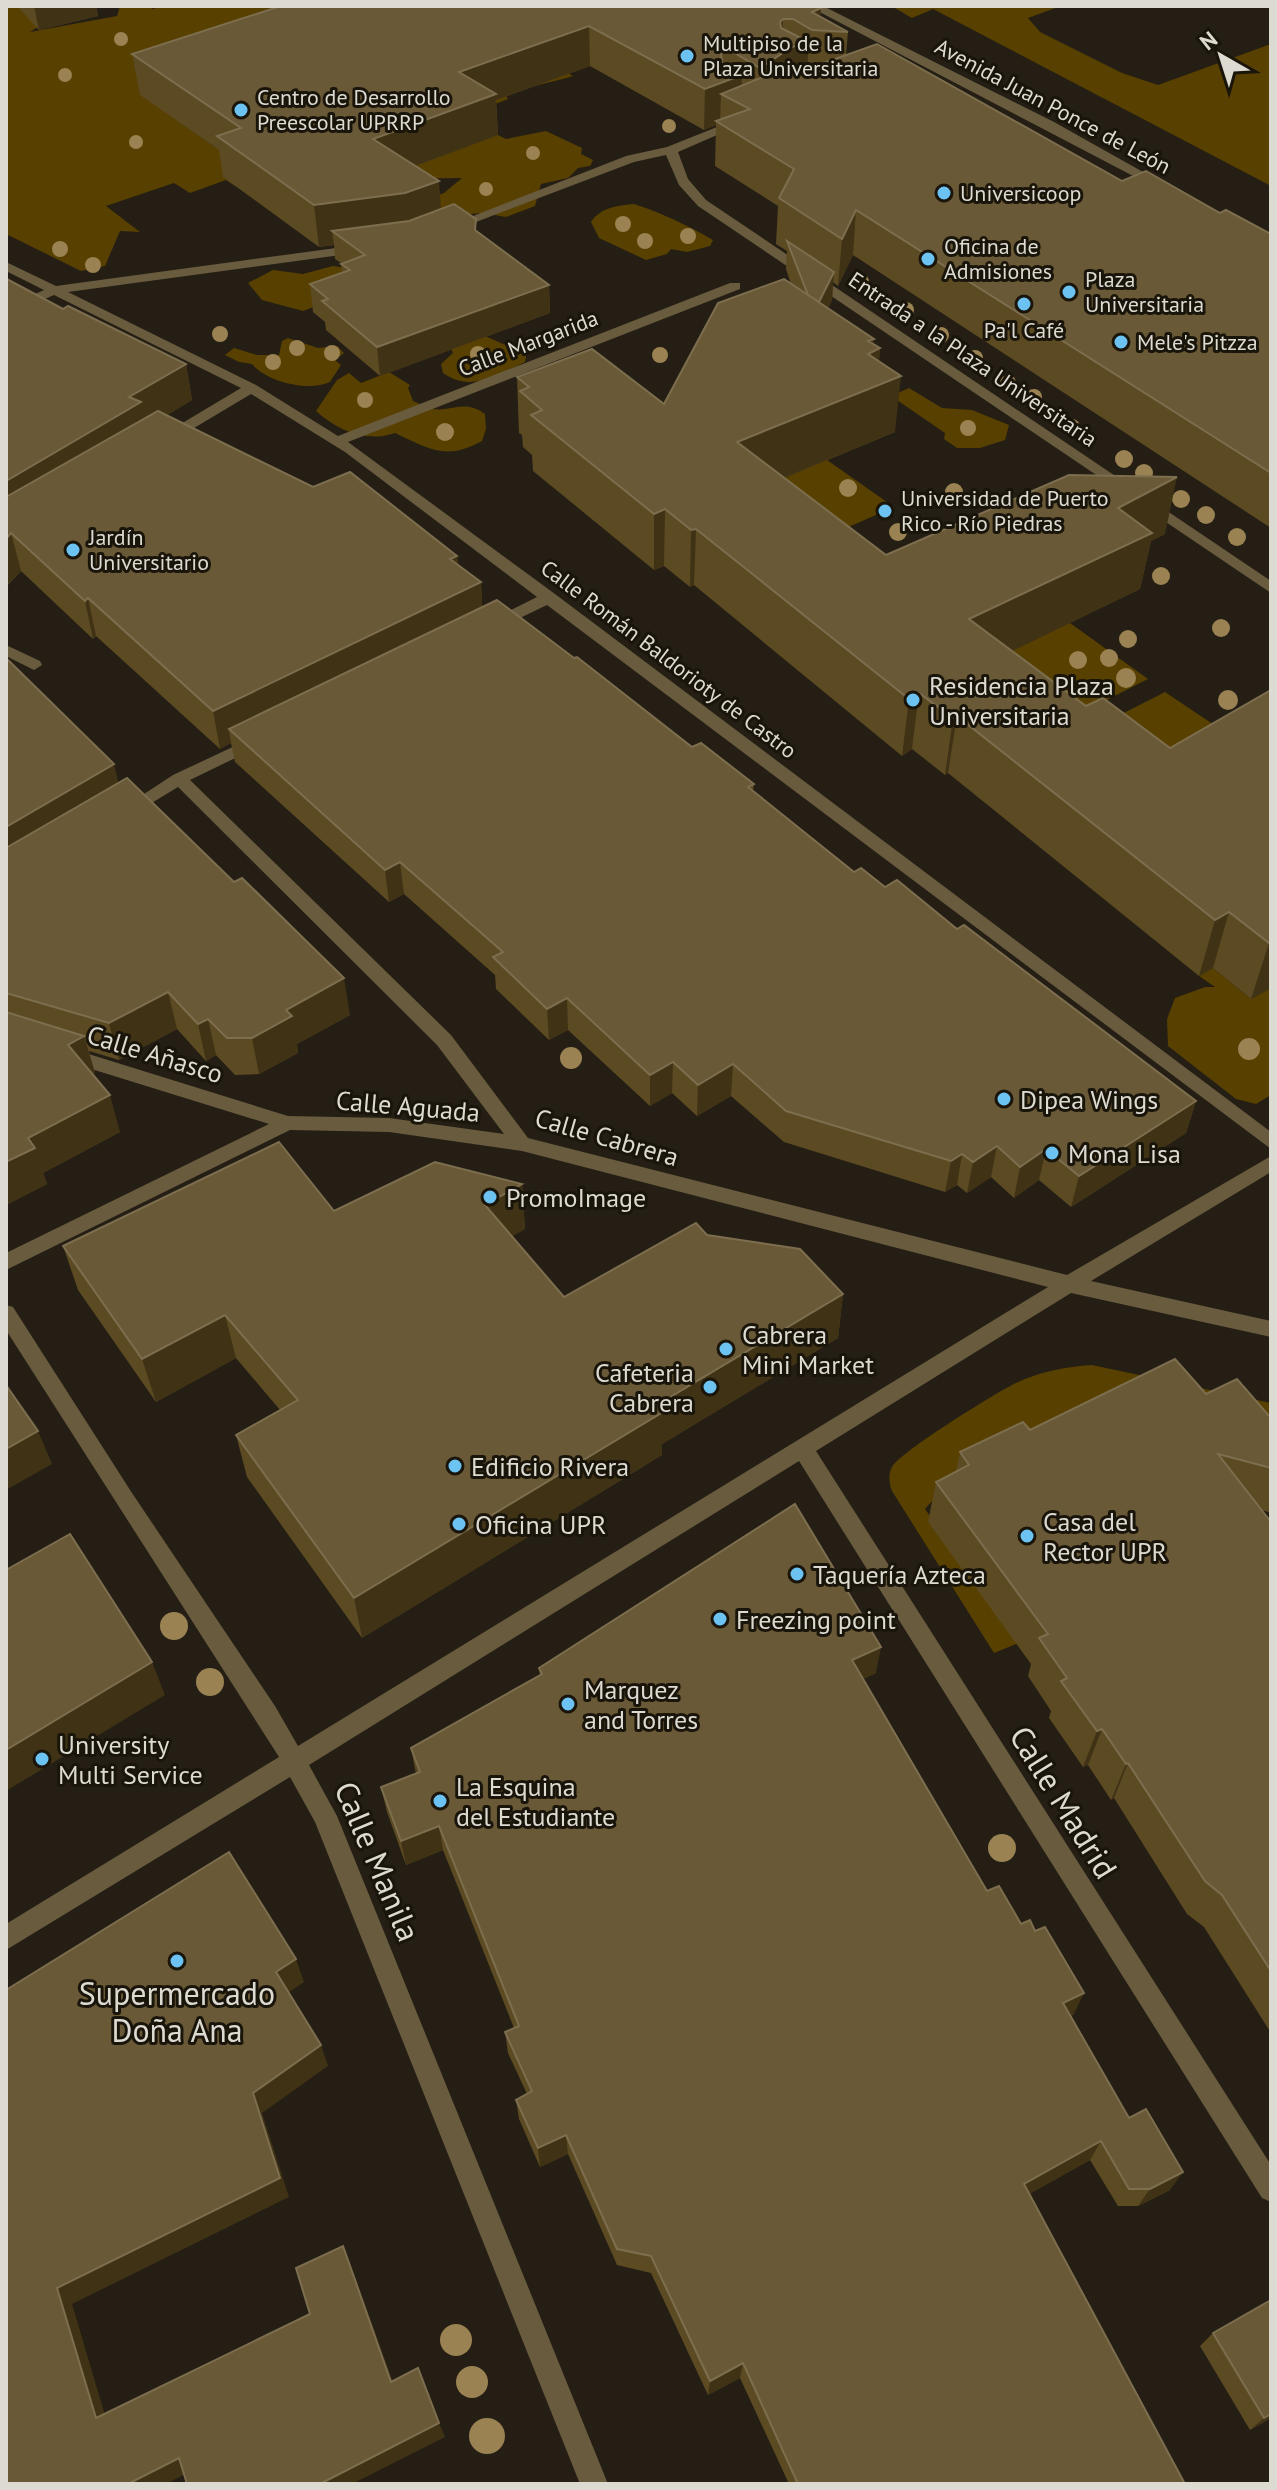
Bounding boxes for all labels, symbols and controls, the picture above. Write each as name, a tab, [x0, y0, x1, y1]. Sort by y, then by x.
north arrow	[1181, 16, 1261, 96]
text: N	[1194, 25, 1223, 56]
place label: Multipiso de la Plaza Universitaria	[703, 29, 878, 82]
street label: Avenida Juan Ponce de León	[930, 32, 1176, 180]
marker: Multipiso de la Plaza Universitaria	[678, 47, 696, 65]
place label: Centro de Desarrollo Preescolar UPRRP	[257, 83, 451, 136]
marker: Centro de Desarrollo Preescolar UPRRP	[232, 101, 250, 119]
place label: Universicoop	[960, 179, 1081, 207]
marker: Universicoop	[935, 184, 953, 202]
place label: Oficina de Admisiones	[944, 232, 1052, 285]
marker: Oficina de Admisiones	[919, 250, 937, 268]
street label: Entrada a la Plaza Universitaria	[843, 265, 1103, 453]
place label: Plaza Universitaria	[1085, 265, 1204, 318]
marker: Plaza Universitaria	[1060, 283, 1078, 301]
marker: Pa'l Café	[1015, 295, 1033, 313]
street label: Calle Margarida	[454, 303, 602, 383]
place label: Pa'l Café	[984, 316, 1064, 344]
place label: Mele's Pitzza	[1137, 328, 1258, 356]
marker: Mele's Pitzza	[1112, 333, 1130, 351]
place label: Universidad de Puerto Rico - Río Piedras	[901, 484, 1109, 537]
marker: Universidad de Puerto Rico - Río Piedras	[876, 502, 894, 520]
place label: Jardín Universitario	[88, 523, 209, 576]
marker: Jardín Universitario	[64, 541, 82, 559]
street label: Calle Román Baldorioty de Castro	[535, 554, 803, 764]
place label: Residencia Plaza Universitaria	[929, 669, 1114, 732]
marker: Residencia Plaza Universitaria	[904, 691, 922, 709]
street label: Calle Añasco	[83, 1018, 227, 1090]
street label: Calle Aguada	[335, 1083, 481, 1129]
place label: Dipea Wings	[1020, 1083, 1158, 1116]
marker: Dipea Wings	[995, 1090, 1013, 1108]
street label: Calle Cabrera	[531, 1101, 683, 1173]
place label: Mona Lisa	[1068, 1137, 1181, 1170]
marker: Mona Lisa	[1043, 1144, 1061, 1162]
place label: PromoImage	[506, 1181, 646, 1214]
marker: PromoImage	[481, 1188, 499, 1206]
place label: Cabrera Mini Market	[742, 1318, 874, 1381]
marker: Cabrera Mini Market	[717, 1340, 735, 1358]
place label: Cafeteria Cabrera	[595, 1356, 694, 1419]
marker: Cafeteria Cabrera	[701, 1378, 719, 1396]
place label: Edificio Rivera	[471, 1450, 629, 1483]
marker: Edificio Rivera	[446, 1457, 464, 1475]
place label: Casa del Rector UPR	[1043, 1505, 1167, 1568]
place label: Oficina UPR	[475, 1508, 607, 1541]
marker: Oficina UPR	[450, 1515, 468, 1533]
marker: Casa del Rector UPR	[1018, 1527, 1036, 1545]
place label: Taquería Azteca	[813, 1558, 986, 1591]
marker: Taquería Azteca	[788, 1565, 806, 1583]
place label: Freezing point	[736, 1603, 896, 1636]
marker: Freezing point	[711, 1610, 729, 1628]
place label: Marquez and Torres	[584, 1673, 698, 1736]
marker: Marquez and Torres	[559, 1695, 577, 1713]
street label: Calle Madrid	[1001, 1718, 1127, 1886]
place label: University Multi Service	[58, 1728, 203, 1791]
marker: University Multi Service	[33, 1750, 51, 1768]
place label: La Esquina del Estudiante	[456, 1770, 615, 1833]
street label: Calle Manila	[326, 1775, 430, 1947]
marker: La Esquina del Estudiante	[431, 1792, 449, 1810]
marker: Supermercado Doña Ana	[168, 1952, 186, 1970]
place label: Supermercado Doña Ana	[79, 1972, 275, 2051]

